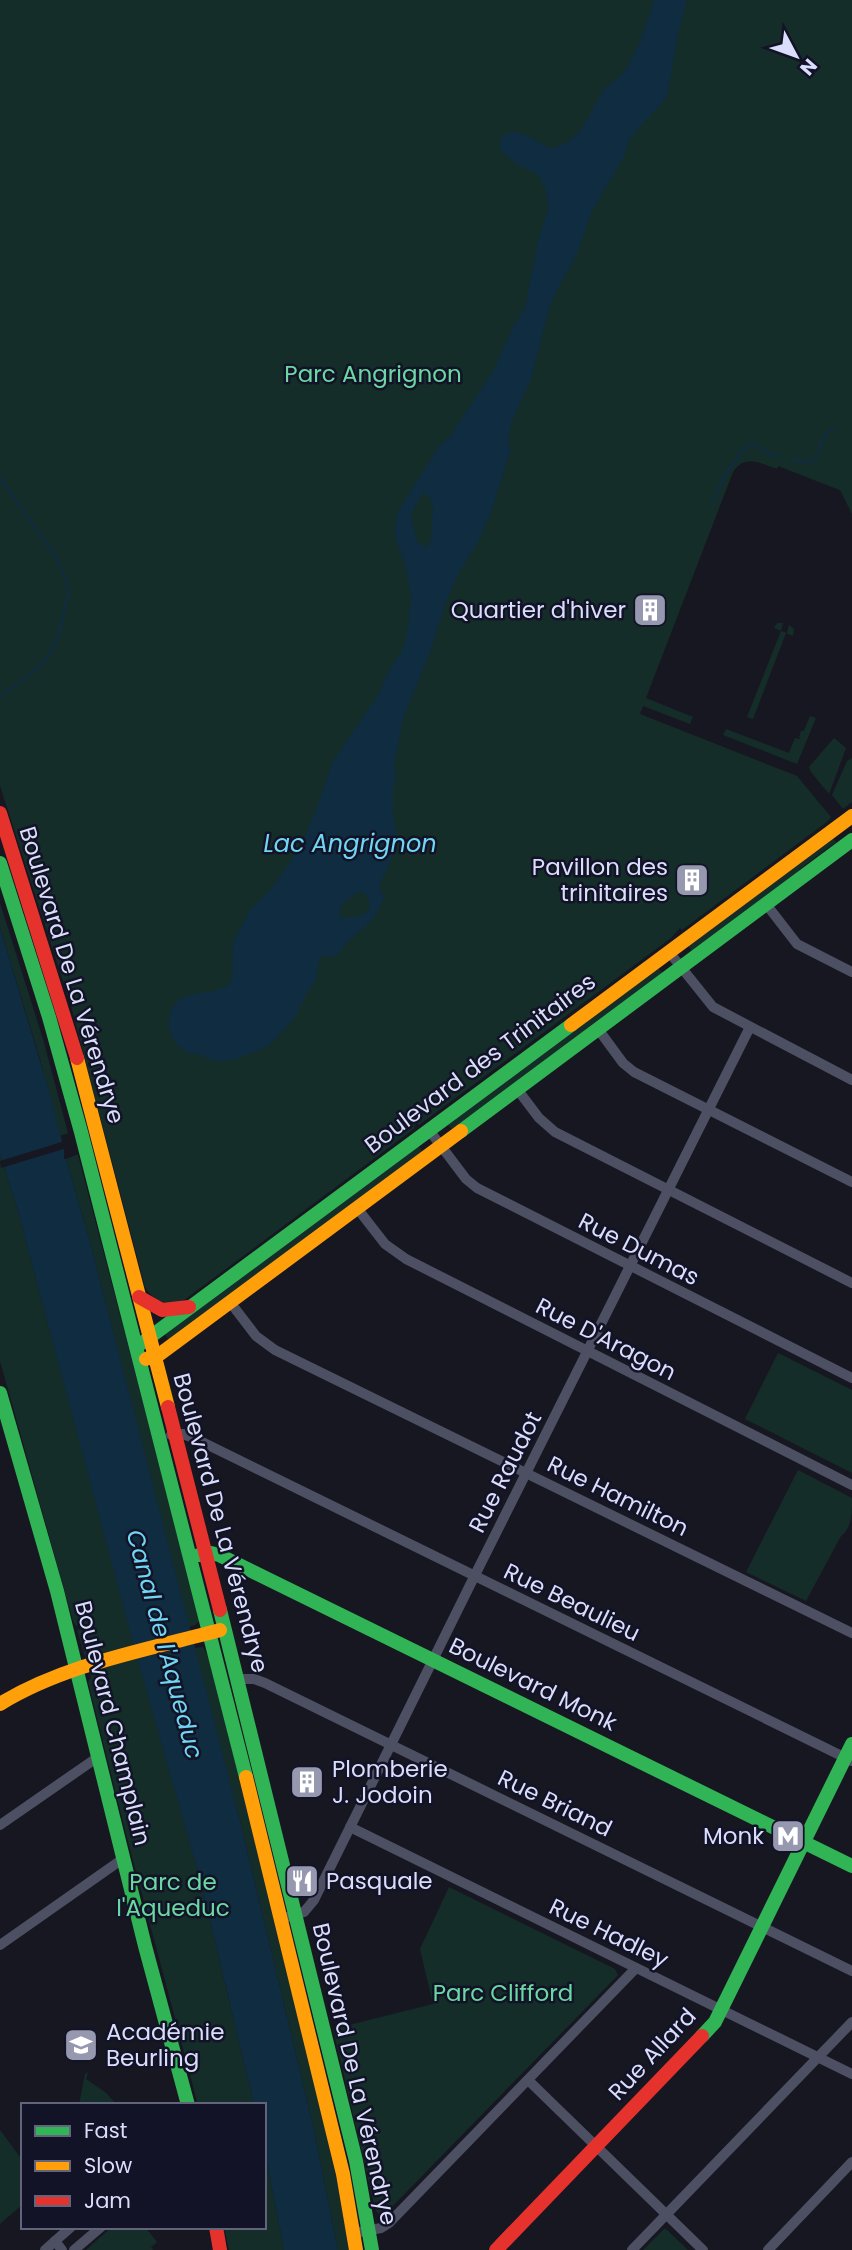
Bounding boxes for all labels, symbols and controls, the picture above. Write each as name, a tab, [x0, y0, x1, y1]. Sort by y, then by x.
north arrow	[761, 21, 831, 91]
text: N	[794, 53, 823, 81]
park label: Parc Angrignon	[284, 358, 462, 390]
building icon: Quartier d'hiver	[631, 591, 669, 629]
place label: Quartier d'hiver	[451, 594, 626, 626]
street label: Boulevard De La Vérendrye	[12, 822, 132, 1128]
water label: Lac Angrignon	[263, 827, 437, 860]
place label: Pavillon des trinitaires	[532, 851, 668, 909]
building icon: Pavillon des trinitaires	[673, 861, 711, 899]
street label: Boulevard des Trinitaires	[358, 965, 602, 1161]
street label: Rue Dumas	[573, 1205, 705, 1293]
street label: Rue D'Aragon	[530, 1290, 682, 1388]
street label: Boulevard De La Vérendrye	[166, 1370, 276, 1676]
street label: Rue Raudot	[461, 1406, 549, 1538]
street label: Rue Hamilton	[542, 1448, 694, 1544]
water label: Canal de l'Aqueduc	[118, 1526, 212, 1762]
street label: Rue Beaulieu	[498, 1555, 646, 1649]
street label: Boulevard Champlain	[67, 1597, 159, 1849]
street label: Boulevard Monk	[444, 1629, 623, 1739]
place label: Plomberie J. Jodoin	[332, 1753, 448, 1811]
street label: Rue Briand	[493, 1762, 617, 1844]
building icon: Plomberie J. Jodoin	[288, 1763, 326, 1801]
metro station icon: Monk	[769, 1817, 807, 1855]
place label: Monk	[703, 1820, 764, 1852]
restaurant icon: Pasquale	[283, 1862, 321, 1900]
place label: Pasquale	[326, 1865, 433, 1897]
park label: Parc de l'Aqueduc	[116, 1866, 230, 1924]
street label: Rue Hadley	[544, 1890, 674, 1976]
street label: Boulevard De La Vérendrye	[305, 1920, 405, 2228]
park label: Parc Clifford	[433, 1977, 573, 2009]
street label: Rue Allard	[601, 2001, 703, 2107]
place label: Académie Beurling	[106, 2016, 224, 2074]
school or university icon: Académie Beurling	[62, 2026, 100, 2064]
legend	[21, 2103, 266, 2229]
text: Fast	[84, 2116, 127, 2145]
text: Slow	[84, 2151, 132, 2180]
text: Jam	[84, 2186, 131, 2215]

